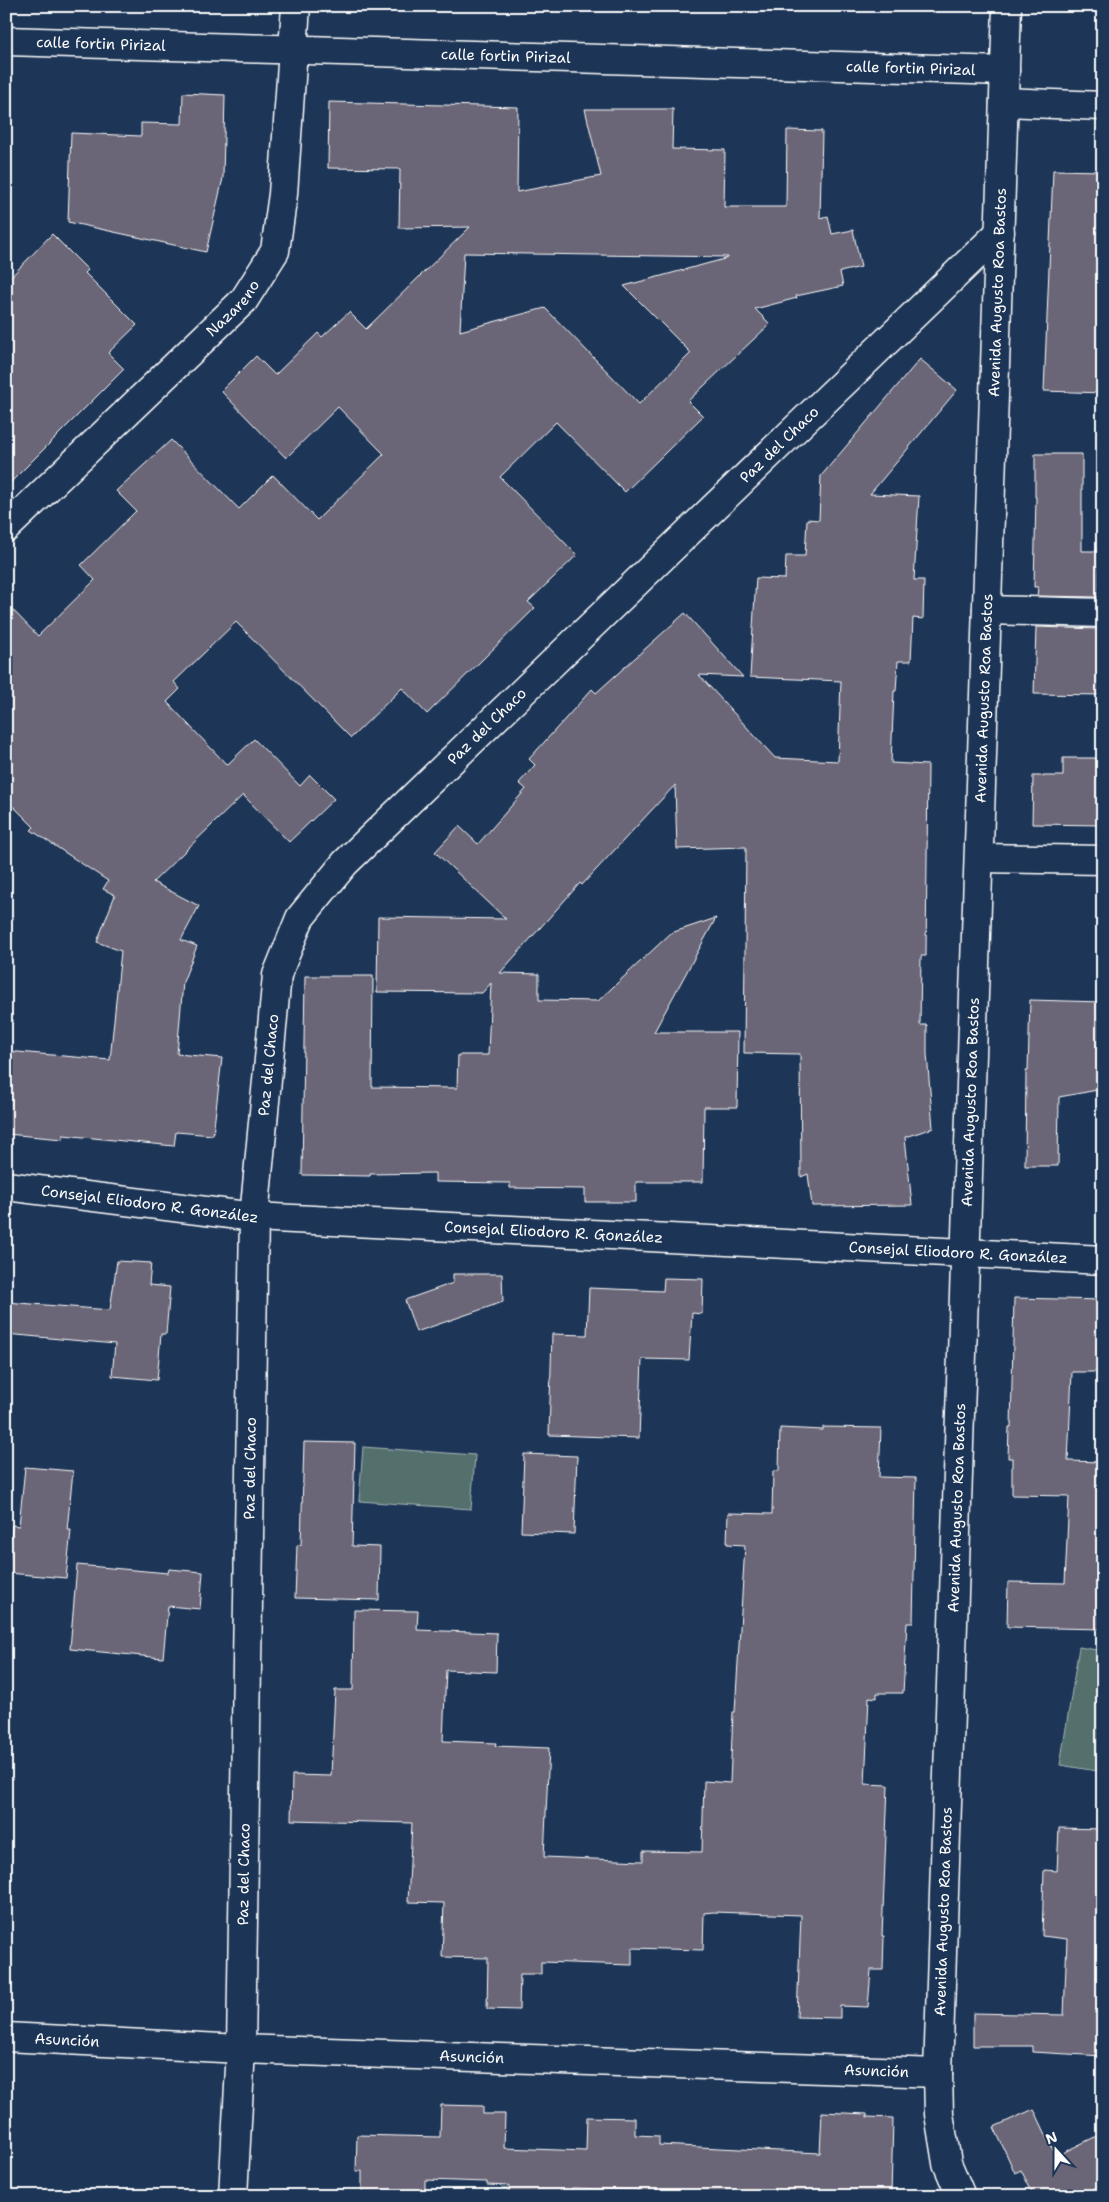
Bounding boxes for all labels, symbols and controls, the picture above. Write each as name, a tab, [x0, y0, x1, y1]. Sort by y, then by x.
street label: calle fortin Pirizal	[36, 32, 167, 56]
street label: calle fortin Pirizal	[441, 44, 571, 68]
street label: calle fortin Pirizal	[846, 56, 976, 80]
street label: Avenida Augusto Roa Bastos	[984, 187, 1011, 398]
street label: Nazareno	[202, 276, 264, 341]
street label: Paz del Chaco	[735, 402, 823, 487]
street label: Avenida Augusto Roa Bastos	[970, 593, 997, 803]
street label: Paz del Chaco	[443, 683, 531, 769]
street label: Avenida Augusto Roa Bastos	[957, 997, 984, 1207]
street label: Paz del Chaco	[254, 1013, 283, 1117]
street label: Consejal Eliodoro R. González	[40, 1180, 260, 1227]
street label: Consejal Eliodoro R. González	[444, 1217, 664, 1248]
street label: Consejal Eliodoro R. González	[848, 1237, 1068, 1268]
street label: Avenida Augusto Roa Bastos	[943, 1403, 970, 1613]
street label: Paz del Chaco	[239, 1417, 261, 1520]
street label: Avenida Augusto Roa Bastos	[930, 1807, 957, 2017]
street label: Paz del Chaco	[233, 1823, 255, 1926]
street label: Asunción	[34, 2028, 100, 2052]
street label: Asunción	[439, 2046, 504, 2068]
street label: Asunción	[843, 2060, 909, 2082]
north arrow	[1032, 2124, 1082, 2174]
text: N	[1043, 2127, 1060, 2148]

